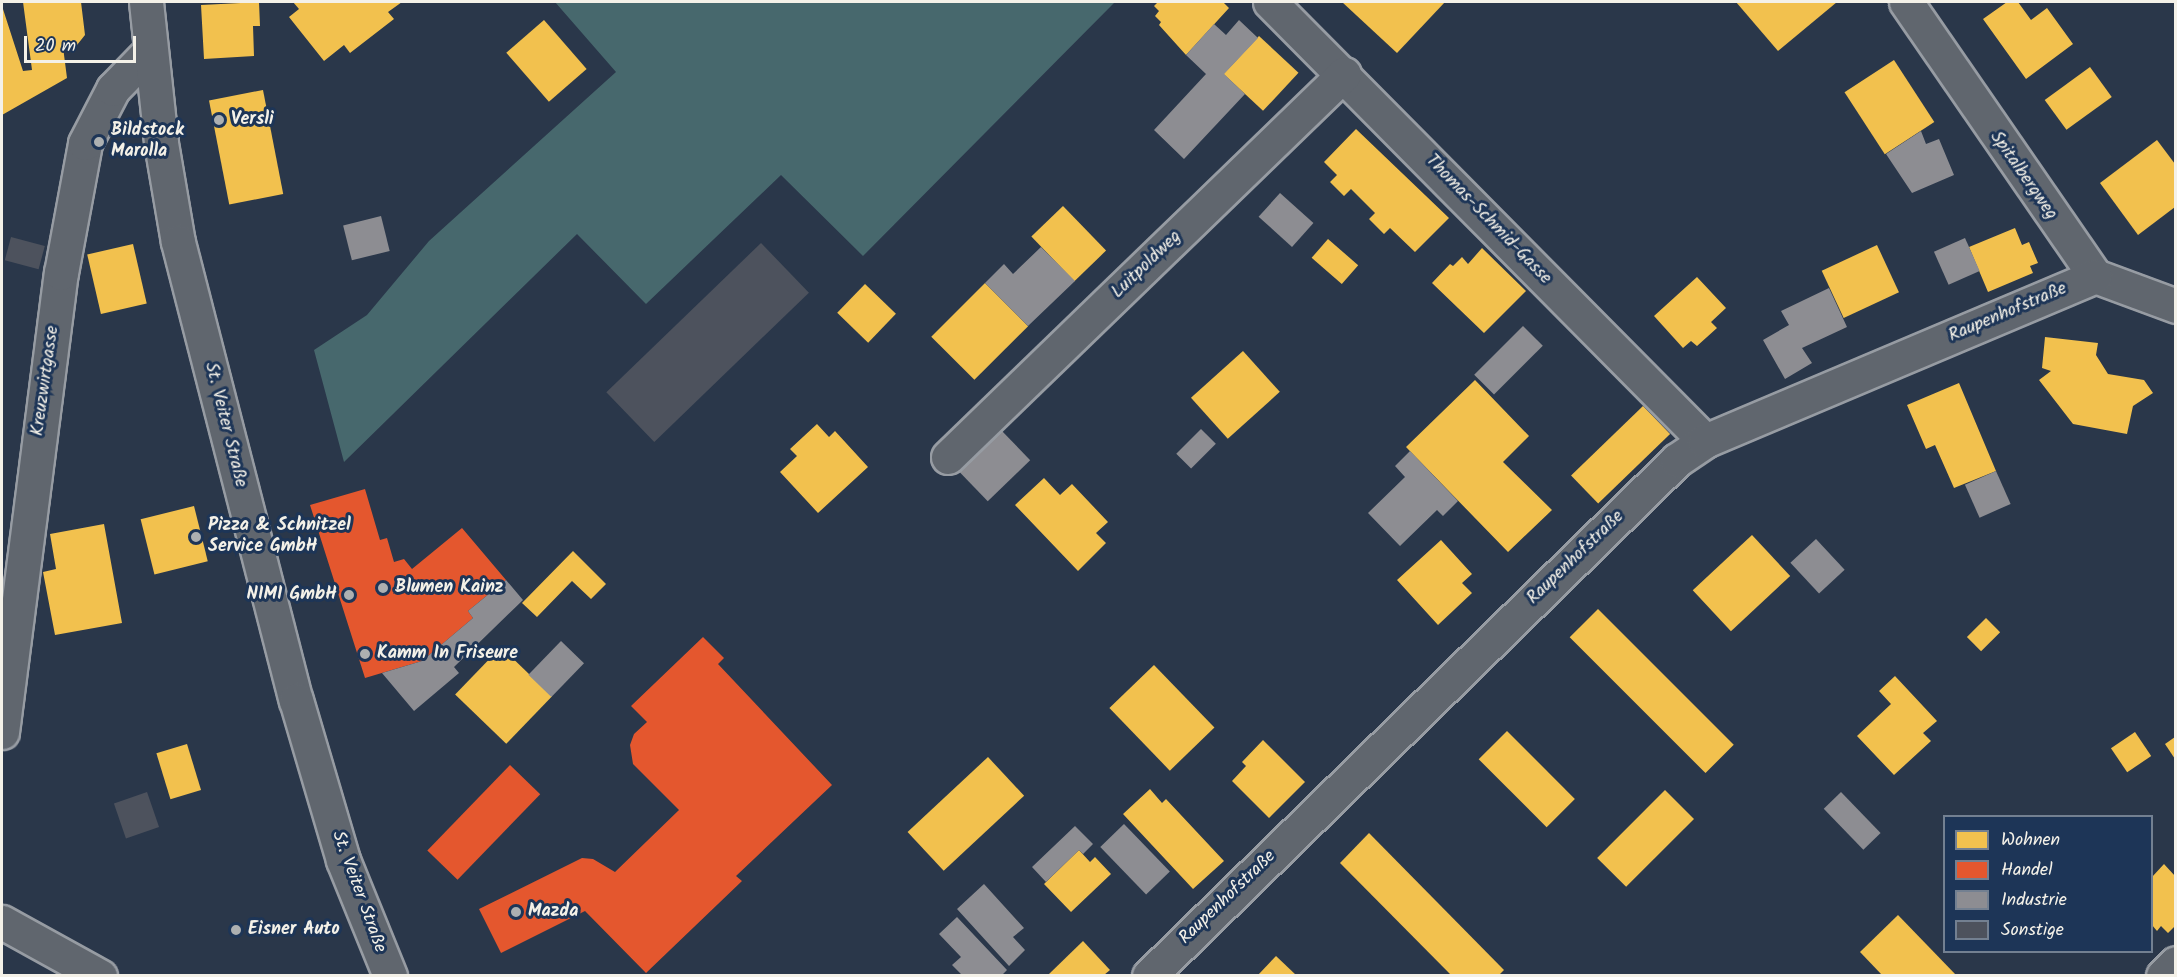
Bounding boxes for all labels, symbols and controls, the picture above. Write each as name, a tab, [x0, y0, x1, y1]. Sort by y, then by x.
scale bar	[27, 24, 140, 62]
text: 20 m	[35, 32, 76, 61]
place label: Versli	[231, 109, 274, 131]
marker: Versli	[212, 113, 226, 127]
place label: Bildstock Marolla	[111, 121, 184, 164]
street label: Spitalbergweg	[1985, 128, 2061, 224]
marker: Bildstock Marolla	[92, 135, 106, 149]
street label: Thomas-Schmid-Gasse	[1420, 151, 1556, 289]
street label: Luitpoldweg	[1108, 226, 1186, 304]
street label: Raupenhofstraße	[1946, 278, 2070, 348]
street label: Kreuzwirtgasse	[28, 325, 64, 437]
street label: St. Veiter Straße	[199, 360, 251, 490]
street label: Raupenhofstraße	[1523, 506, 1629, 610]
place label: Pizza & Schnitzel Service GmbH	[208, 516, 351, 558]
marker: Pizza & Schnitzel Service GmbH	[189, 530, 203, 544]
place label: Blumen Kainz	[395, 577, 504, 599]
marker: Blumen Kainz	[376, 581, 390, 595]
place label: NIMI GmbH	[247, 584, 337, 606]
marker: NIMI GmbH	[342, 588, 356, 602]
place label: Kamm In Friseure	[377, 643, 518, 665]
marker: Kamm In Friseure	[358, 647, 372, 661]
legend	[1943, 815, 2153, 953]
text: Wohnen	[2001, 826, 2060, 855]
street label: St. Veiter Straße	[326, 828, 390, 956]
street label: Raupenhofstraße	[1175, 846, 1281, 950]
text: Handel	[2001, 856, 2053, 885]
text: Industrie	[2001, 886, 2067, 915]
place label: Mazda	[528, 901, 578, 923]
marker: Mazda	[509, 905, 523, 919]
text: Sonstige	[2001, 916, 2064, 945]
place label: Eisner Auto	[248, 919, 340, 941]
marker: Eisner Auto	[229, 923, 243, 937]

